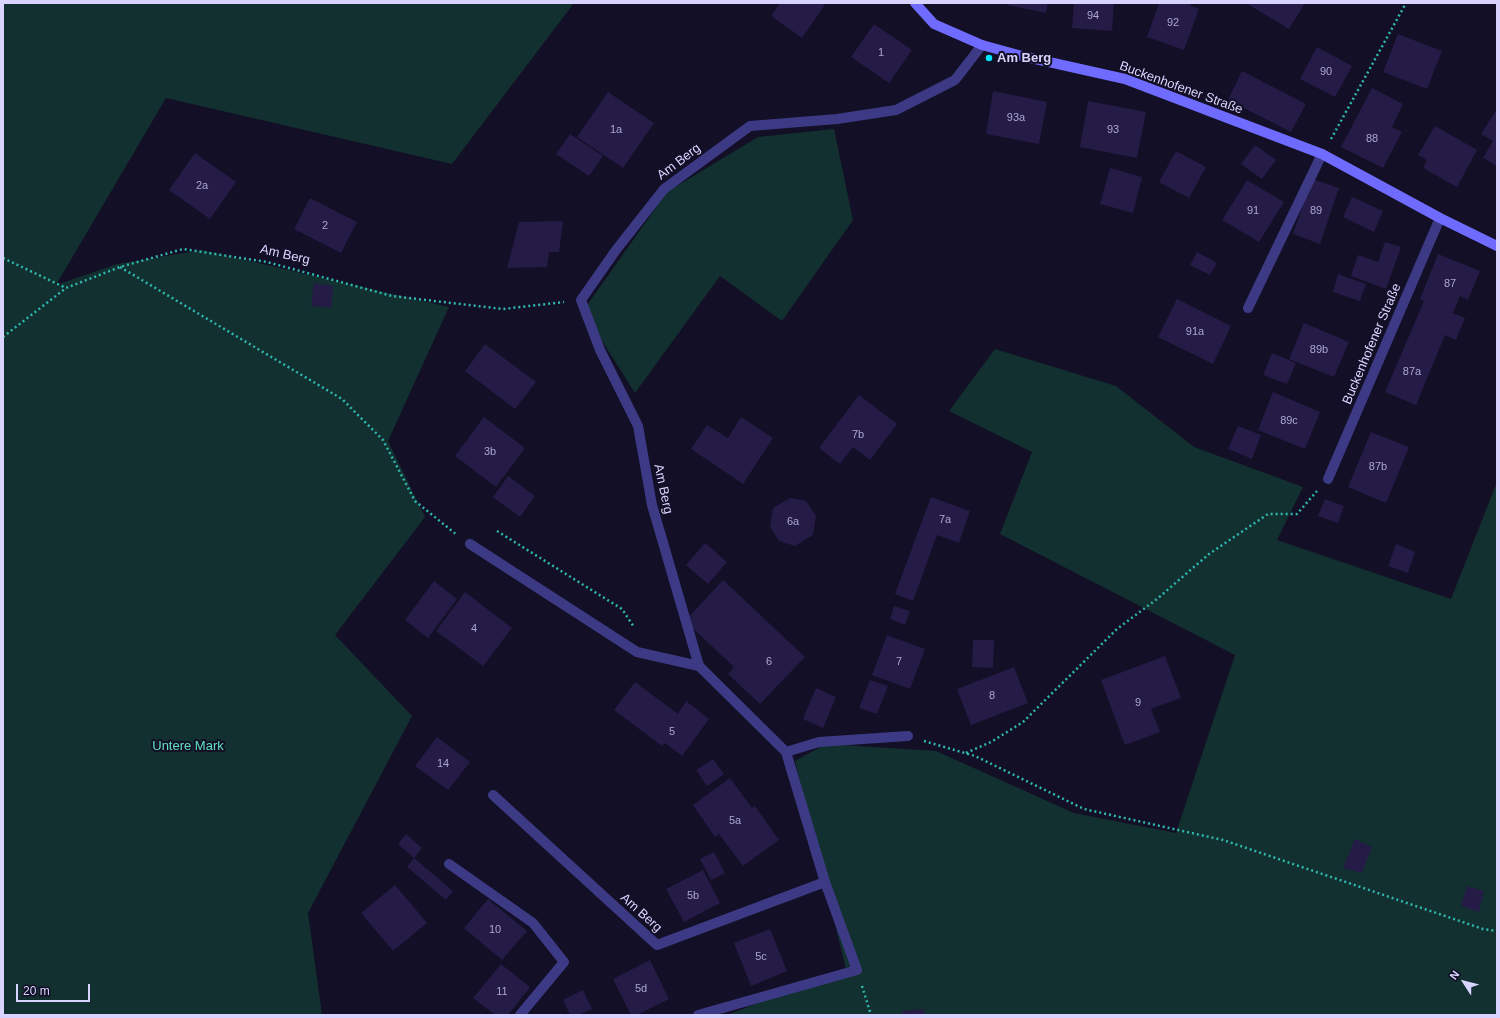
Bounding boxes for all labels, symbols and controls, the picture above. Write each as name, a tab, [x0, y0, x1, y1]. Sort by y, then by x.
house number: 94	[1087, 9, 1099, 23]
house number: 92	[1167, 16, 1179, 30]
house number: 1	[878, 46, 884, 60]
place label: Am Berg	[997, 50, 1051, 66]
marker: Am Berg	[984, 53, 994, 63]
street label: Buckenhofener Straße	[1117, 58, 1245, 118]
house number: 90	[1320, 65, 1332, 79]
house number: 93a	[1007, 111, 1025, 125]
house number: 1a	[610, 123, 622, 137]
house number: 93	[1107, 123, 1119, 137]
house number: 88	[1366, 132, 1378, 146]
street label: Am Berg	[654, 141, 704, 183]
house number: 2a	[196, 179, 208, 193]
house number: 91	[1247, 204, 1259, 218]
house number: 89	[1310, 204, 1322, 218]
house number: 2	[322, 219, 328, 233]
street label: Am Berg	[259, 242, 311, 268]
house number: 87	[1444, 277, 1456, 291]
street label: Buckenhofener Straße	[1339, 281, 1405, 407]
house number: 91a	[1186, 325, 1204, 339]
house number: 89b	[1310, 343, 1328, 357]
house number: 87a	[1403, 365, 1421, 379]
house number: 89c	[1280, 414, 1298, 428]
house number: 7b	[852, 428, 864, 442]
house number: 3b	[484, 445, 496, 459]
house number: 87b	[1369, 460, 1387, 474]
street label: Am Berg	[650, 463, 676, 515]
house number: 7a	[939, 513, 951, 527]
house number: 6a	[787, 515, 799, 529]
house number: 4	[471, 622, 477, 636]
house number: 6	[766, 655, 772, 669]
house number: 7	[896, 655, 902, 669]
house number: 8	[989, 689, 995, 703]
house number: 9	[1135, 696, 1141, 710]
house number: 5	[669, 725, 675, 739]
park label: Untere Mark	[152, 738, 224, 754]
house number: 14	[437, 757, 449, 771]
house number: 5a	[729, 814, 741, 828]
house number: 5b	[687, 889, 699, 903]
street label: Am Berg	[617, 890, 665, 936]
house number: 10	[489, 923, 501, 937]
house number: 5c	[755, 950, 767, 964]
north arrow	[1444, 962, 1484, 1002]
text: N	[1447, 968, 1461, 982]
scale bar	[18, 976, 92, 1002]
house number: 5d	[635, 982, 647, 996]
text: 20 m	[23, 984, 50, 998]
house number: 11	[496, 985, 508, 999]

